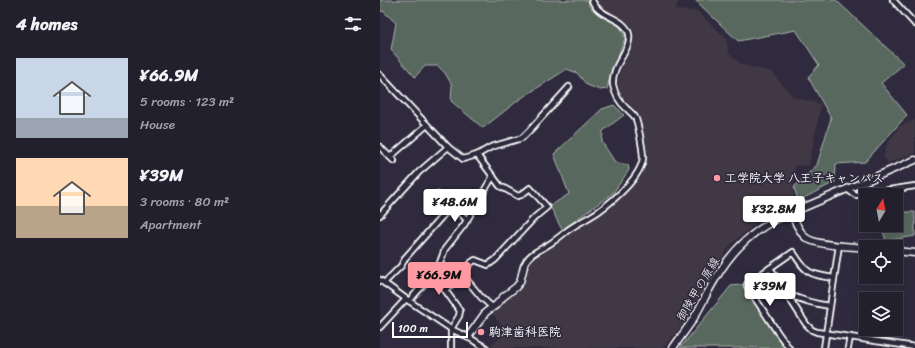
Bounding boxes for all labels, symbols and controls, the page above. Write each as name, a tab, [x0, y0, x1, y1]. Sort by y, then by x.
text: 4 homes	[16, 9, 77, 39]
icon: filters	[342, 13, 364, 35]
text: ¥66.9M	[140, 60, 198, 90]
icon: home	[48, 74, 96, 122]
text: 5 rooms · 123 m²	[140, 90, 234, 113]
text: House	[140, 113, 175, 136]
text: ¥39M	[140, 160, 183, 190]
place label: 工学院大学 八王子キャンパス	[725, 167, 884, 189]
marker: 工学院大学 八王子キャンパス	[712, 173, 722, 183]
icon: home	[48, 174, 96, 222]
north arrow	[859, 188, 903, 232]
map controls	[859, 188, 903, 336]
pin: ¥48.6M	[422, 189, 488, 223]
text: 3 rooms · 80 m²	[140, 190, 229, 213]
text: ¥48.6M	[432, 190, 478, 213]
pin: ¥32.8M	[741, 196, 807, 230]
text: ¥32.8M	[752, 197, 796, 220]
text: Apartment	[140, 213, 201, 236]
button: locate	[859, 240, 903, 284]
street label: 御陵甲の原線	[670, 252, 726, 326]
pin: ¥66.9M	[406, 262, 472, 296]
text: ¥66.9M	[417, 263, 461, 286]
pin: ¥39M	[746, 273, 794, 307]
text: ¥39M	[754, 274, 786, 297]
button: layers	[859, 292, 903, 336]
text: 100 m	[398, 319, 428, 338]
scale bar	[392, 320, 468, 339]
place label: 駒津歯科医院	[489, 321, 561, 343]
marker: 駒津歯科医院	[476, 327, 486, 337]

